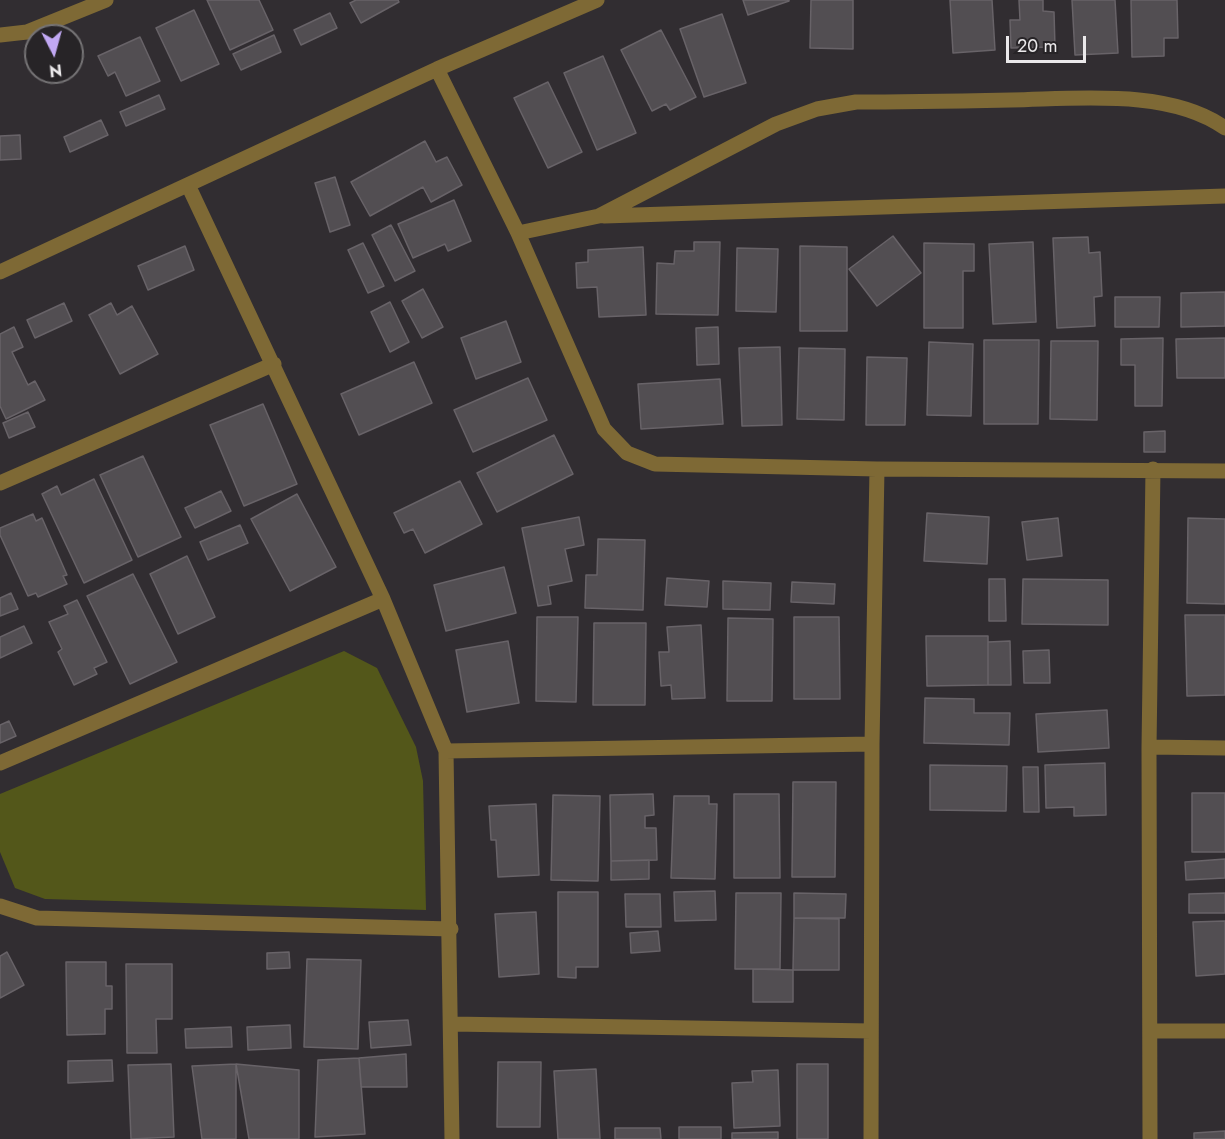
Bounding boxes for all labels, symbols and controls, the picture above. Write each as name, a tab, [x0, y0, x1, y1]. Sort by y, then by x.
north arrow	[24, 24, 84, 84]
scale bar	[1009, 24, 1088, 62]
text: 20 m	[1017, 33, 1057, 59]
text: N	[48, 58, 63, 83]

